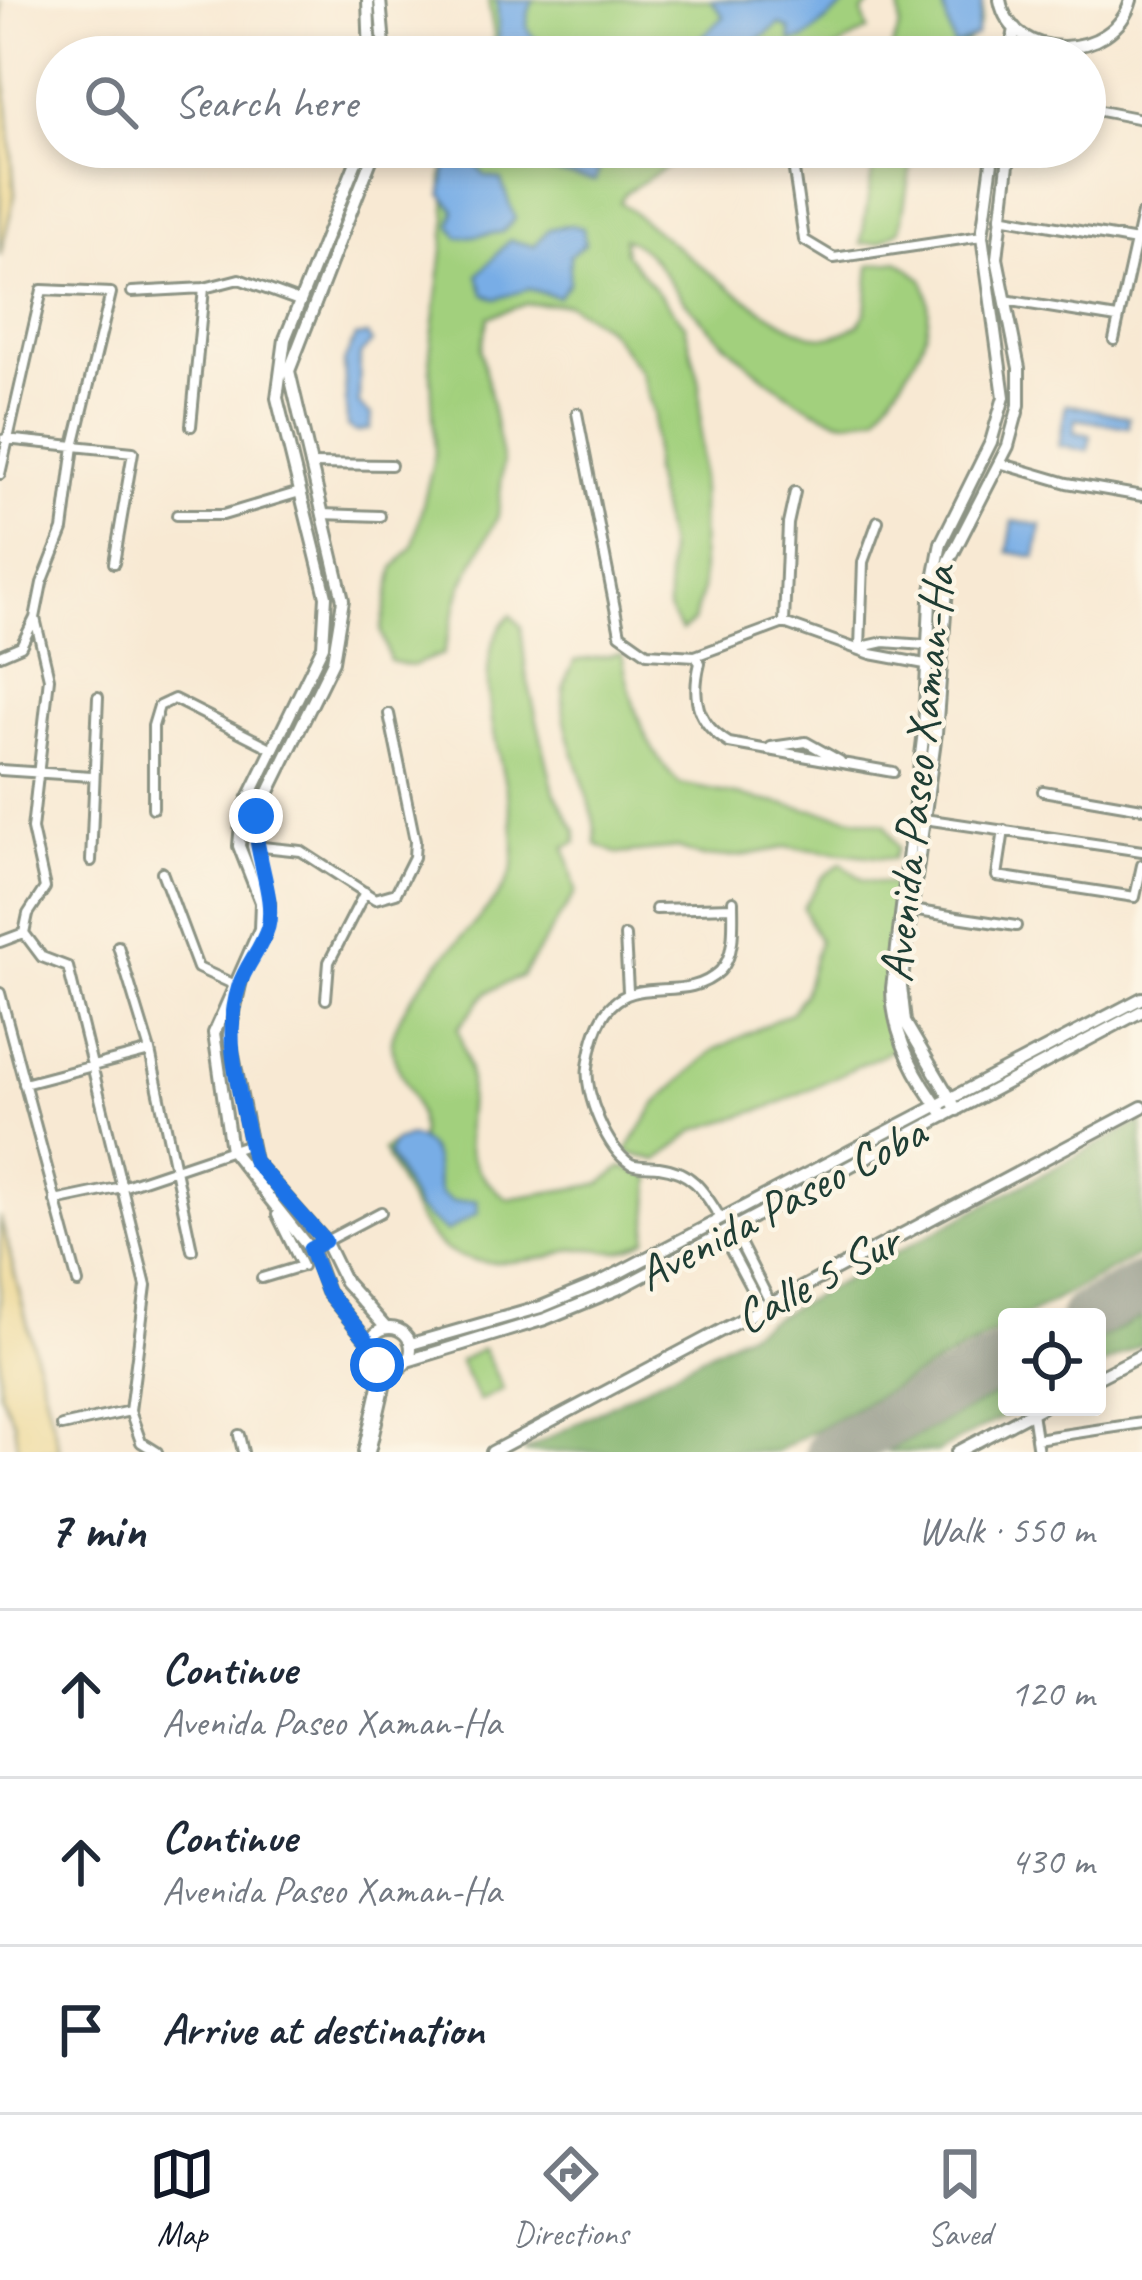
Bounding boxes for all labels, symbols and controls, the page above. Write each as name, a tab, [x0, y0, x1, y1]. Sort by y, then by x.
search box	[36, 36, 1106, 168]
icon: search	[78, 69, 144, 135]
text: Search here	[174, 74, 357, 131]
street label: Avenida Paseo Xaman-Ha	[865, 560, 969, 985]
route end	[229, 789, 283, 843]
street label: Avenida Paseo Coba	[626, 1101, 938, 1304]
street label: Calle 5 Sur	[724, 1209, 914, 1347]
map controls	[998, 1308, 1106, 1416]
button: locate	[998, 1308, 1106, 1416]
route start	[350, 1338, 404, 1392]
text: 7 min	[48, 1498, 146, 1562]
text: Walk · 550 m	[918, 1506, 1094, 1555]
text: Continue	[162, 1641, 296, 1698]
icon: ahead	[48, 1661, 114, 1727]
text: 120 m	[1010, 1669, 1094, 1718]
text: Avenida Paseo Xaman-Ha	[162, 1698, 502, 1747]
text: Continue	[162, 1809, 296, 1866]
icon: ahead	[48, 1829, 114, 1895]
text: 430 m	[1010, 1837, 1094, 1886]
text: Avenida Paseo Xaman-Ha	[162, 1866, 502, 1915]
icon: arrive	[48, 1997, 114, 2063]
text: Arrive at destination	[162, 2001, 484, 2058]
tab: Map	[149, 2141, 215, 2255]
tab: Directions	[514, 2141, 628, 2255]
tab: Saved	[927, 2141, 993, 2255]

